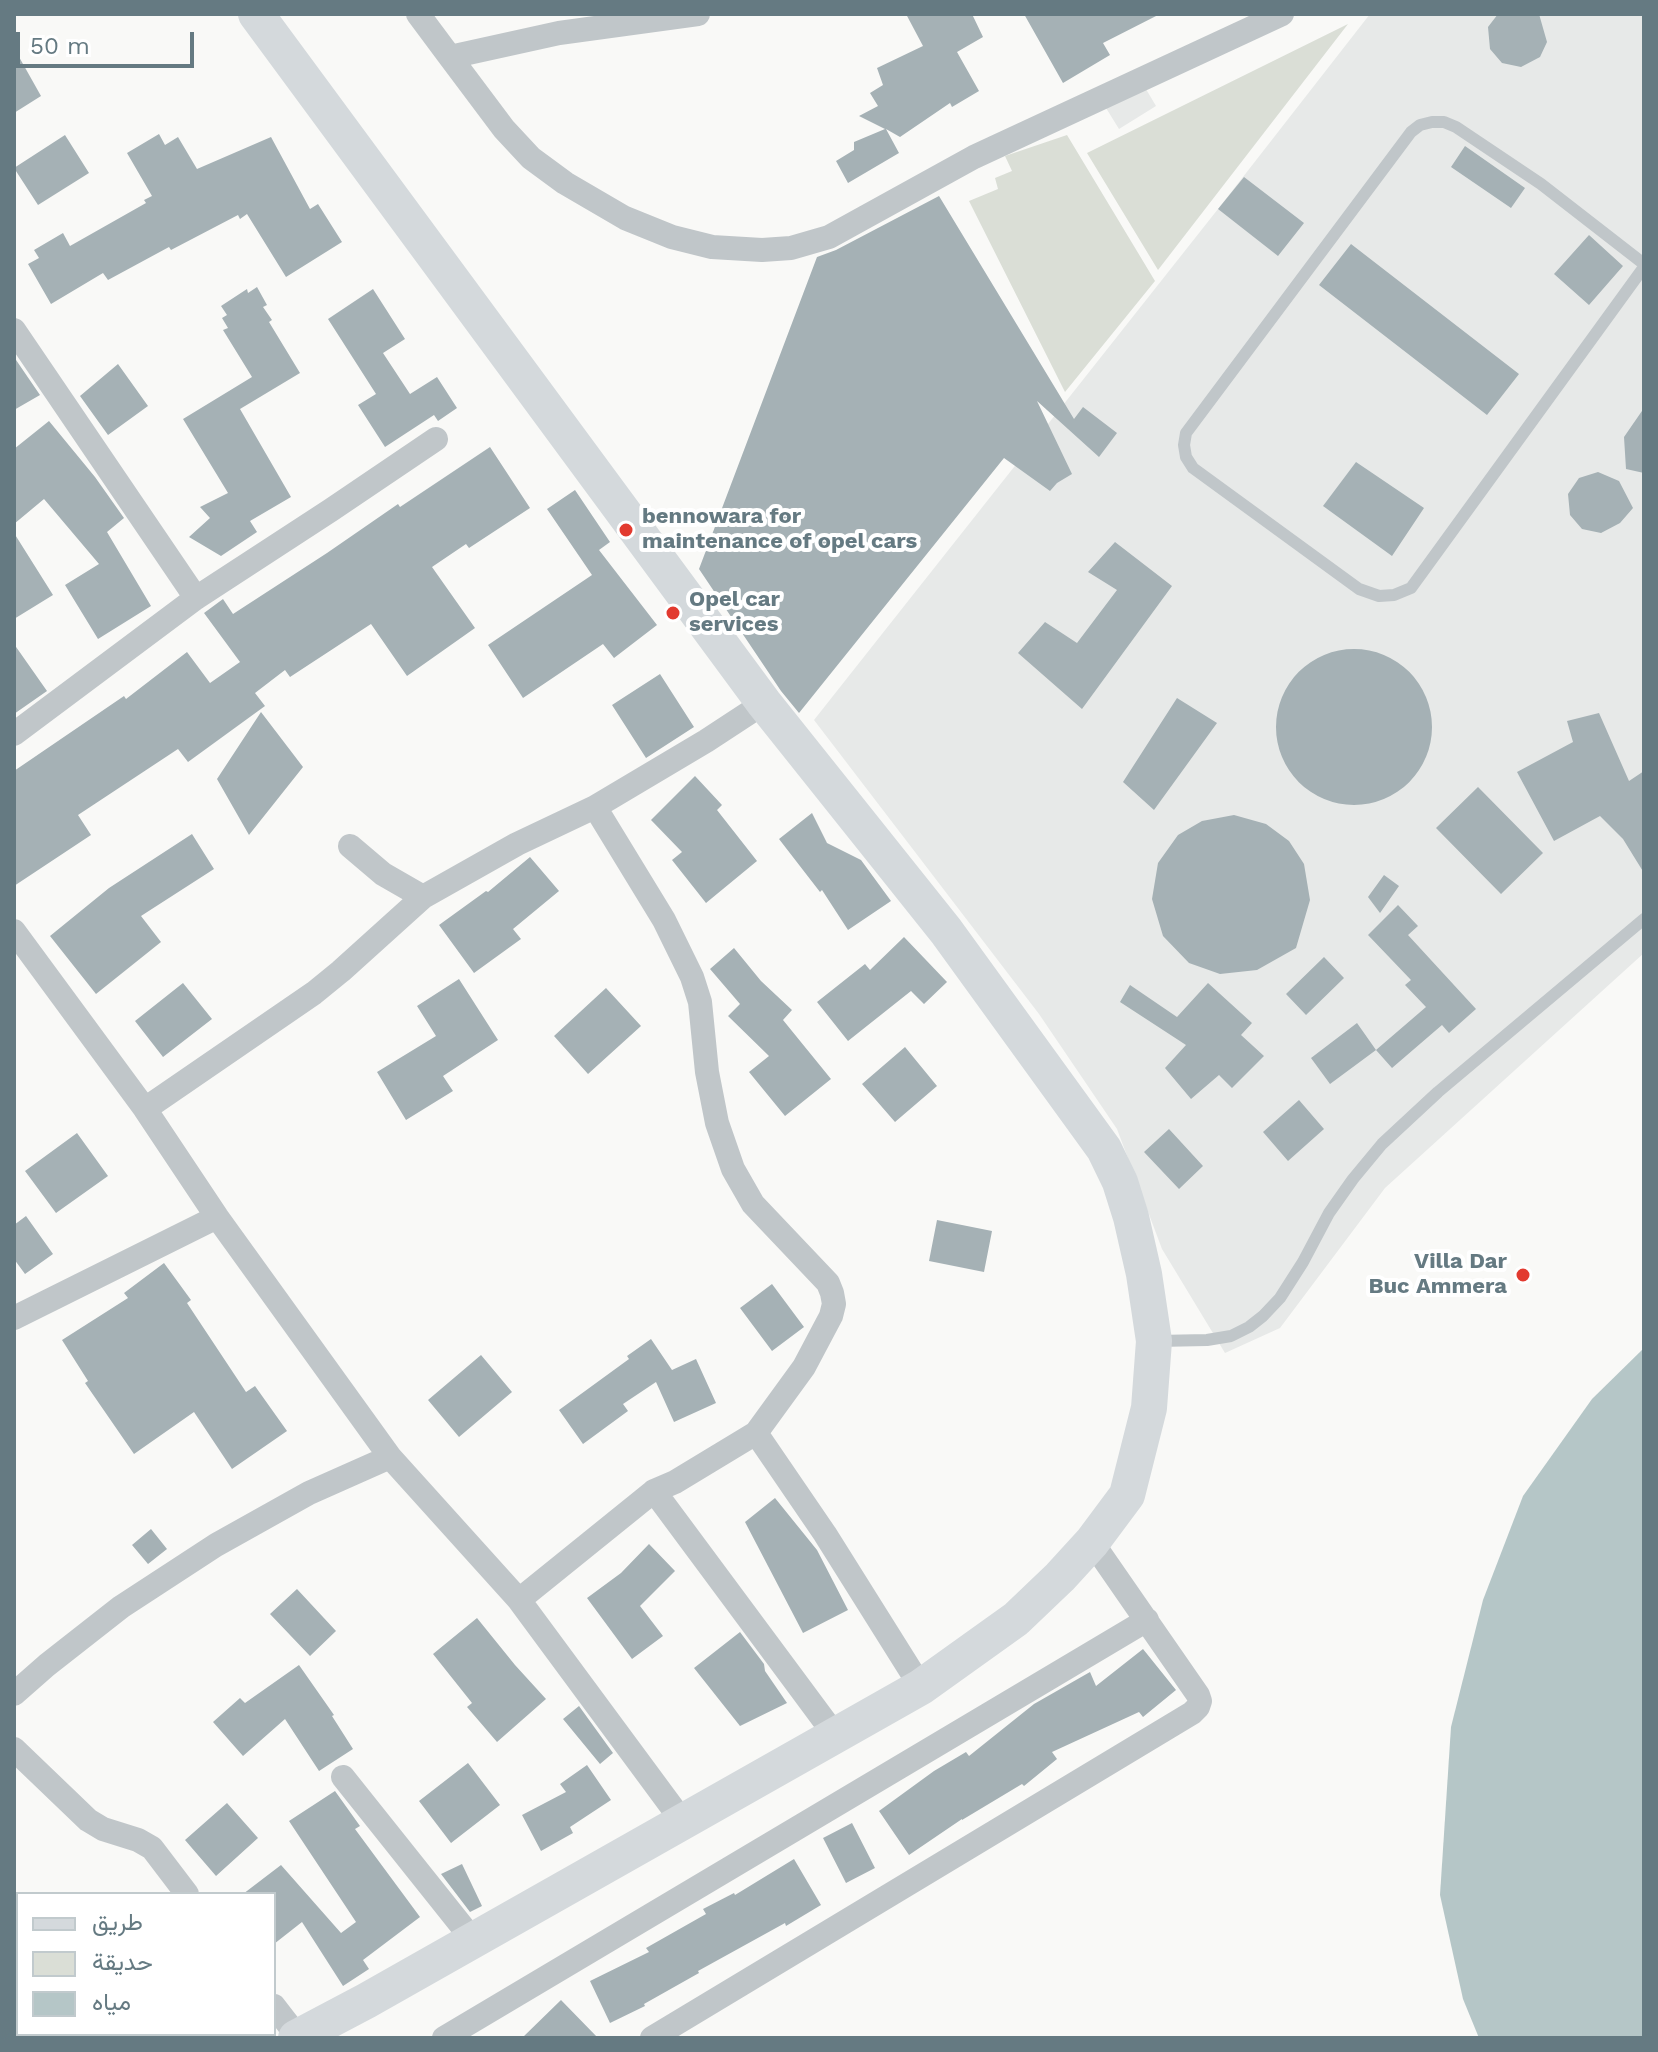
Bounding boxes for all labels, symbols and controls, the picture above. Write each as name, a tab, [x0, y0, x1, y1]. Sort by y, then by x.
scale bar	[20, 16, 198, 66]
text: 50 m	[30, 32, 90, 60]
place label: bennowara for maintenance of opel cars	[642, 504, 917, 556]
marker: bennowara for maintenance of opel cars	[617, 521, 635, 539]
place label: Opel car services	[689, 587, 780, 638]
marker: Opel car services	[664, 604, 682, 622]
place label: Villa Dar Buc Ammera	[1368, 1249, 1507, 1300]
marker: Villa Dar Buc Ammera	[1514, 1266, 1532, 1284]
legend	[16, 1892, 276, 2036]
text: طريق	[92, 1908, 143, 1936]
text: حديقة	[92, 1948, 153, 1976]
text: مياه	[92, 1988, 131, 2016]

